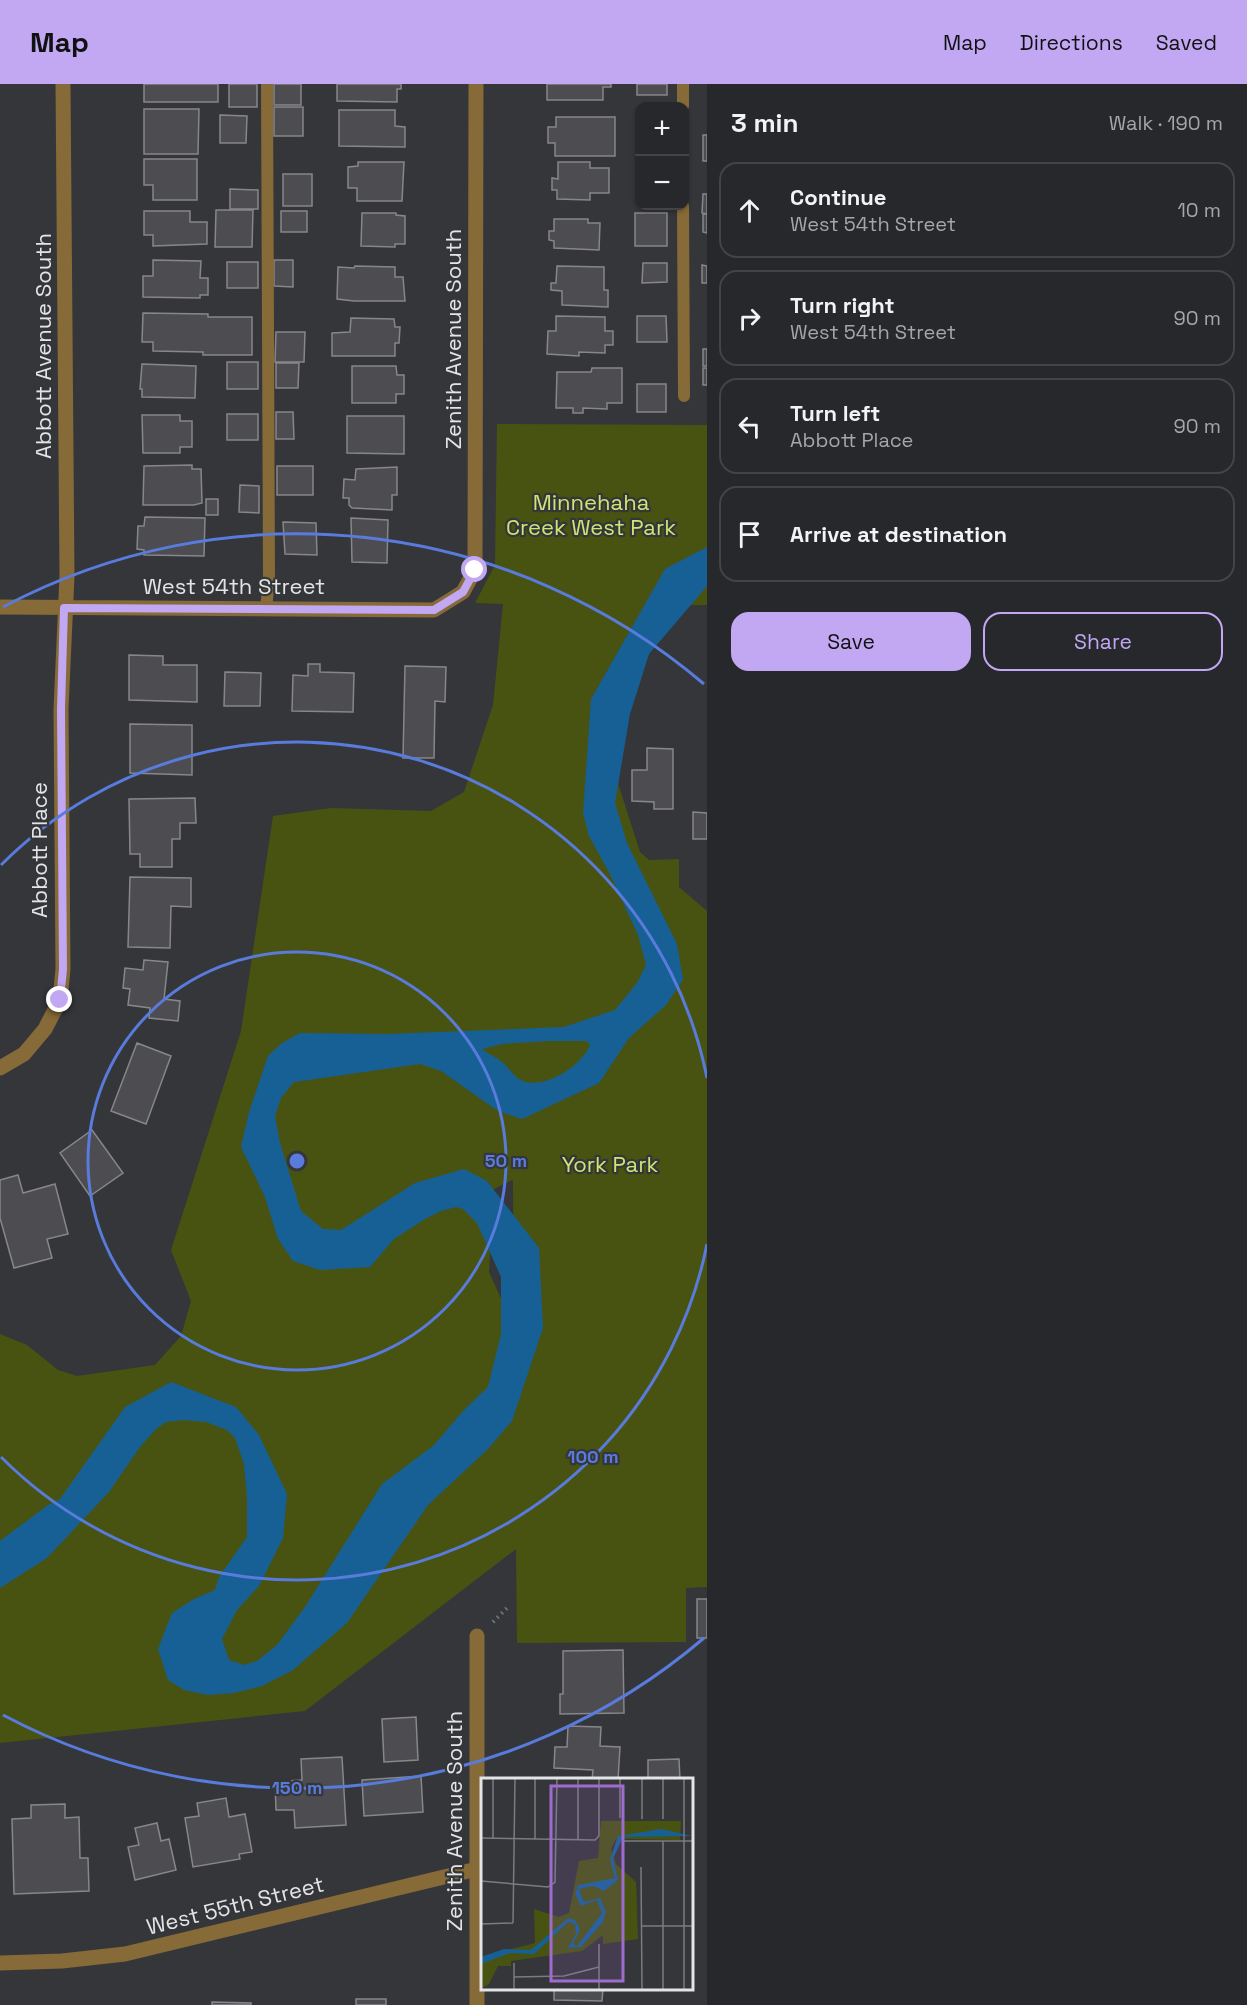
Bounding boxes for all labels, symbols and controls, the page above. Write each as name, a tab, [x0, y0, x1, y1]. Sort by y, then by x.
text: Map	[30, 24, 89, 60]
text: Map	[943, 29, 987, 56]
text: Directions	[1020, 29, 1123, 56]
text: Saved	[1156, 29, 1217, 56]
map controls	[635, 102, 689, 210]
button: +	[635, 102, 689, 156]
text: 3 min	[731, 106, 799, 140]
text: Walk · 190 m	[1109, 110, 1223, 136]
button: −	[635, 156, 689, 210]
text: Continue	[790, 183, 886, 211]
icon: ahead	[733, 194, 766, 227]
text: 10 m	[1177, 197, 1221, 223]
text: West 54th Street	[790, 211, 956, 237]
street label: Zenith Avenue South	[439, 229, 467, 449]
street label: Abbott Avenue South	[29, 233, 57, 459]
text: Turn right	[790, 291, 895, 319]
icon: right	[733, 302, 766, 335]
text: 90 m	[1174, 305, 1221, 331]
text: West 54th Street	[790, 319, 956, 345]
text: Turn left	[790, 399, 880, 427]
icon: left	[733, 410, 766, 443]
text: 90 m	[1174, 413, 1221, 439]
text: Abbott Place	[790, 427, 913, 453]
park label: Minnehaha Creek West Park	[506, 488, 676, 541]
icon: arrive	[733, 518, 766, 551]
text: Arrive at destination	[790, 520, 1007, 548]
route start	[461, 556, 487, 582]
street label: West 54th Street	[143, 572, 325, 600]
button: Save	[731, 612, 971, 671]
button: Share	[983, 612, 1223, 671]
street label: Abbott Place	[25, 782, 53, 918]
route end	[46, 986, 72, 1012]
text: 50 m	[485, 1149, 527, 1172]
park label: York Park	[562, 1150, 658, 1178]
centre of rings	[287, 1151, 307, 1171]
text: 100 m	[567, 1445, 619, 1468]
street label: Zenith Avenue South	[440, 1711, 468, 1931]
text: 150 m	[272, 1776, 322, 1799]
inset map	[481, 1778, 692, 1990]
street label: West 55th Street	[143, 1869, 327, 1941]

